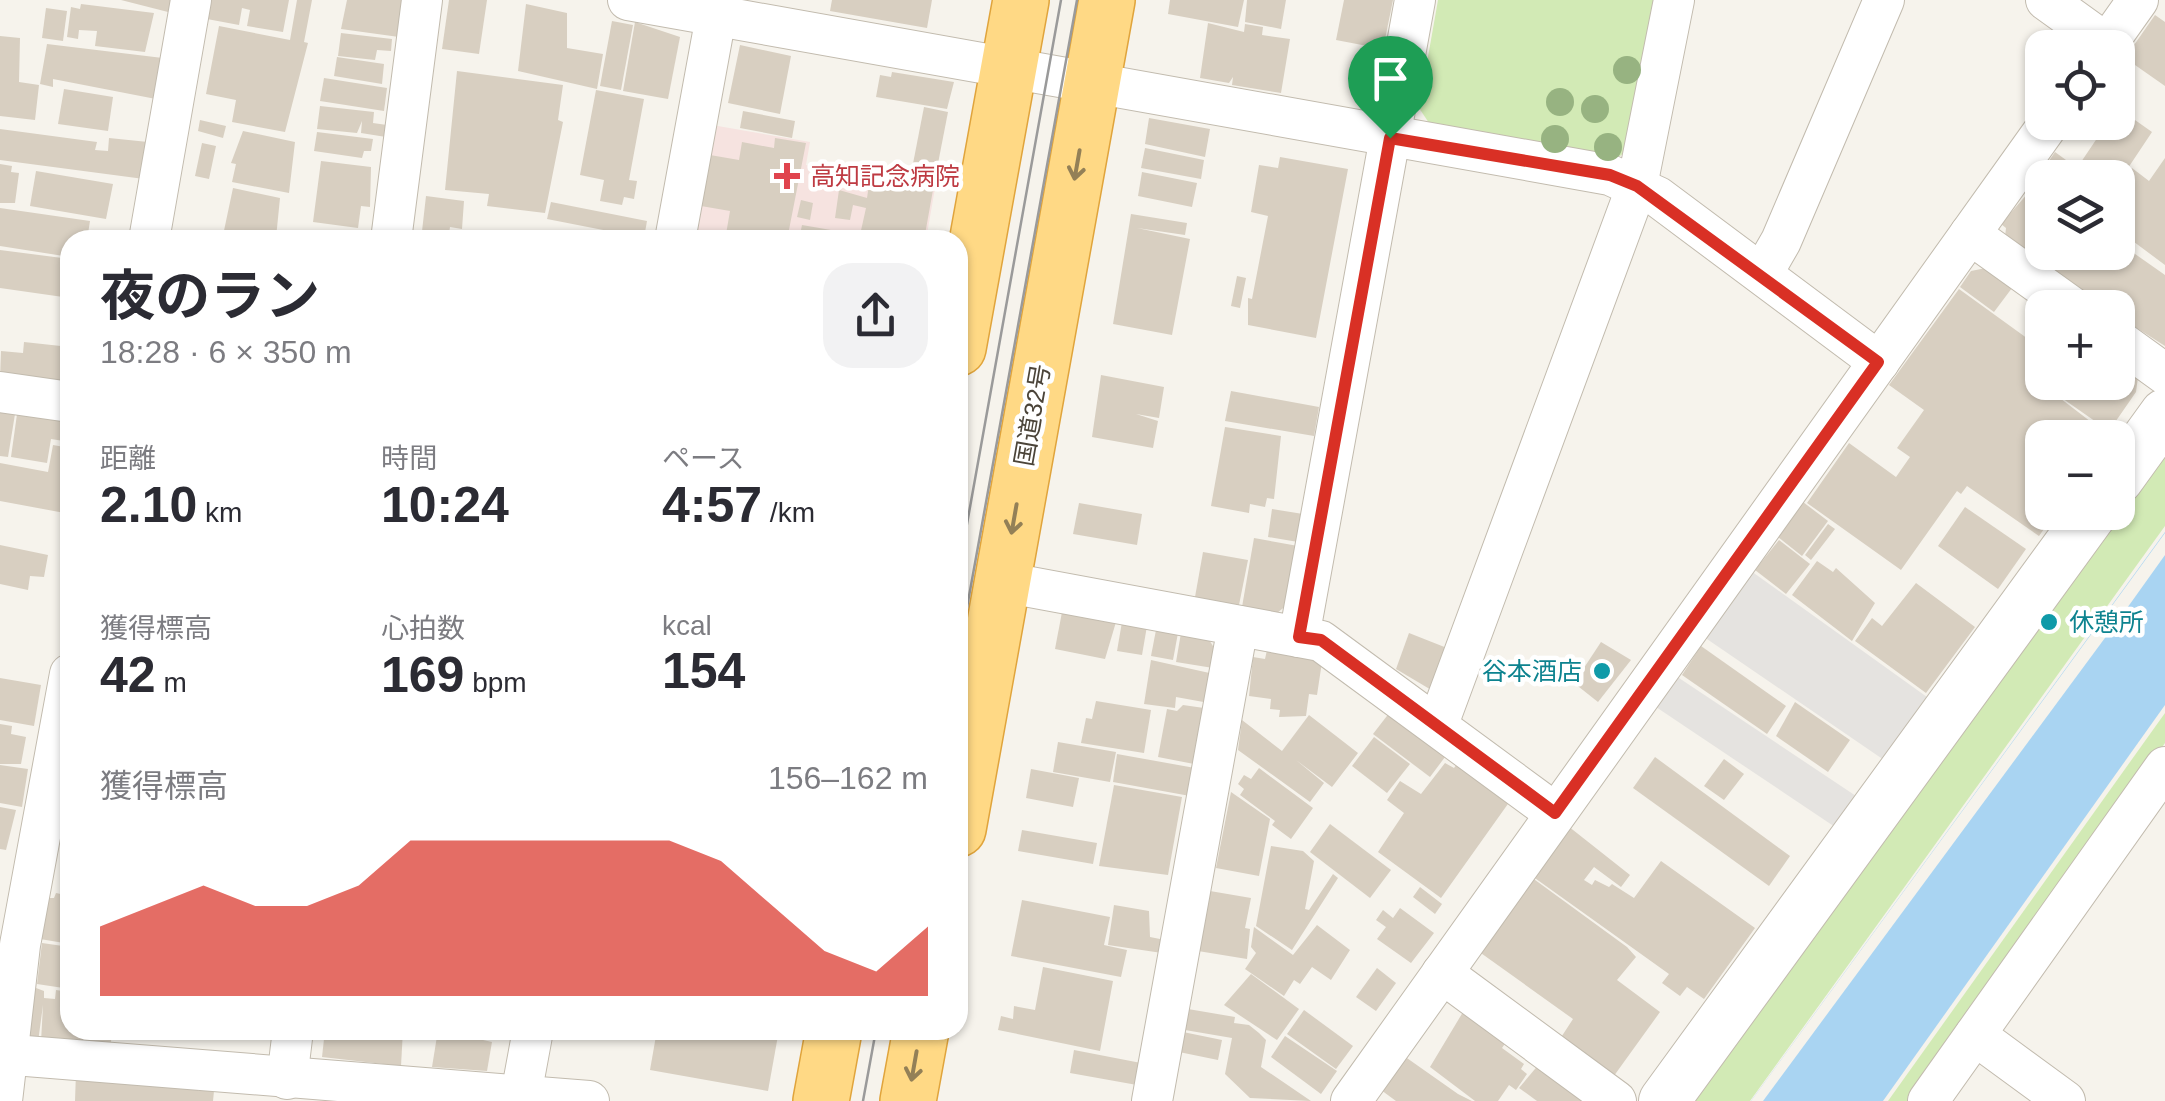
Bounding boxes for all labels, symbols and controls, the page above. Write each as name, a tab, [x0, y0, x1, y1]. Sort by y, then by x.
map controls	[2025, 30, 2135, 530]
button: locate	[2025, 30, 2135, 140]
pin	[1348, 36, 1433, 139]
icon: arrive	[1363, 51, 1418, 106]
one-way arrow	[1067, 148, 1086, 180]
button: layers	[2025, 160, 2135, 270]
place label: 高知記念病院	[810, 162, 960, 190]
marker: 高知記念病院	[774, 163, 800, 189]
button: share	[823, 263, 928, 368]
text: 夜のラン	[100, 265, 320, 327]
button: +	[2025, 290, 2135, 400]
text: 18:28 · 6 × 350 m	[100, 334, 352, 370]
street label: 国道32号	[1009, 362, 1055, 468]
button: −	[2025, 420, 2135, 530]
text: 距離	[100, 443, 156, 474]
text: 時間	[381, 443, 437, 474]
text: ペース	[662, 443, 745, 474]
text: 2.10	[100, 477, 197, 533]
text: 10:24	[381, 477, 509, 533]
text: 4:57	[662, 477, 762, 533]
text: km	[197, 497, 242, 528]
text: /km	[762, 497, 815, 528]
one-way arrow	[1004, 502, 1023, 535]
place label: 休憩所	[2069, 608, 2144, 636]
text: kcal	[662, 610, 712, 641]
marker: 休憩所	[2038, 611, 2060, 633]
text: 獲得標高	[100, 613, 212, 644]
text: 心拍数	[381, 613, 465, 644]
text: 154	[662, 643, 745, 699]
text: 42	[100, 647, 156, 703]
text: 169	[381, 647, 464, 703]
place label: 谷本酒店	[1482, 657, 1582, 685]
marker: 谷本酒店	[1591, 660, 1613, 682]
text: m	[156, 667, 187, 698]
text: bpm	[464, 667, 527, 698]
text: 156–162 m	[768, 760, 928, 796]
text: 獲得標高	[100, 768, 228, 804]
one-way arrow	[904, 1049, 923, 1081]

